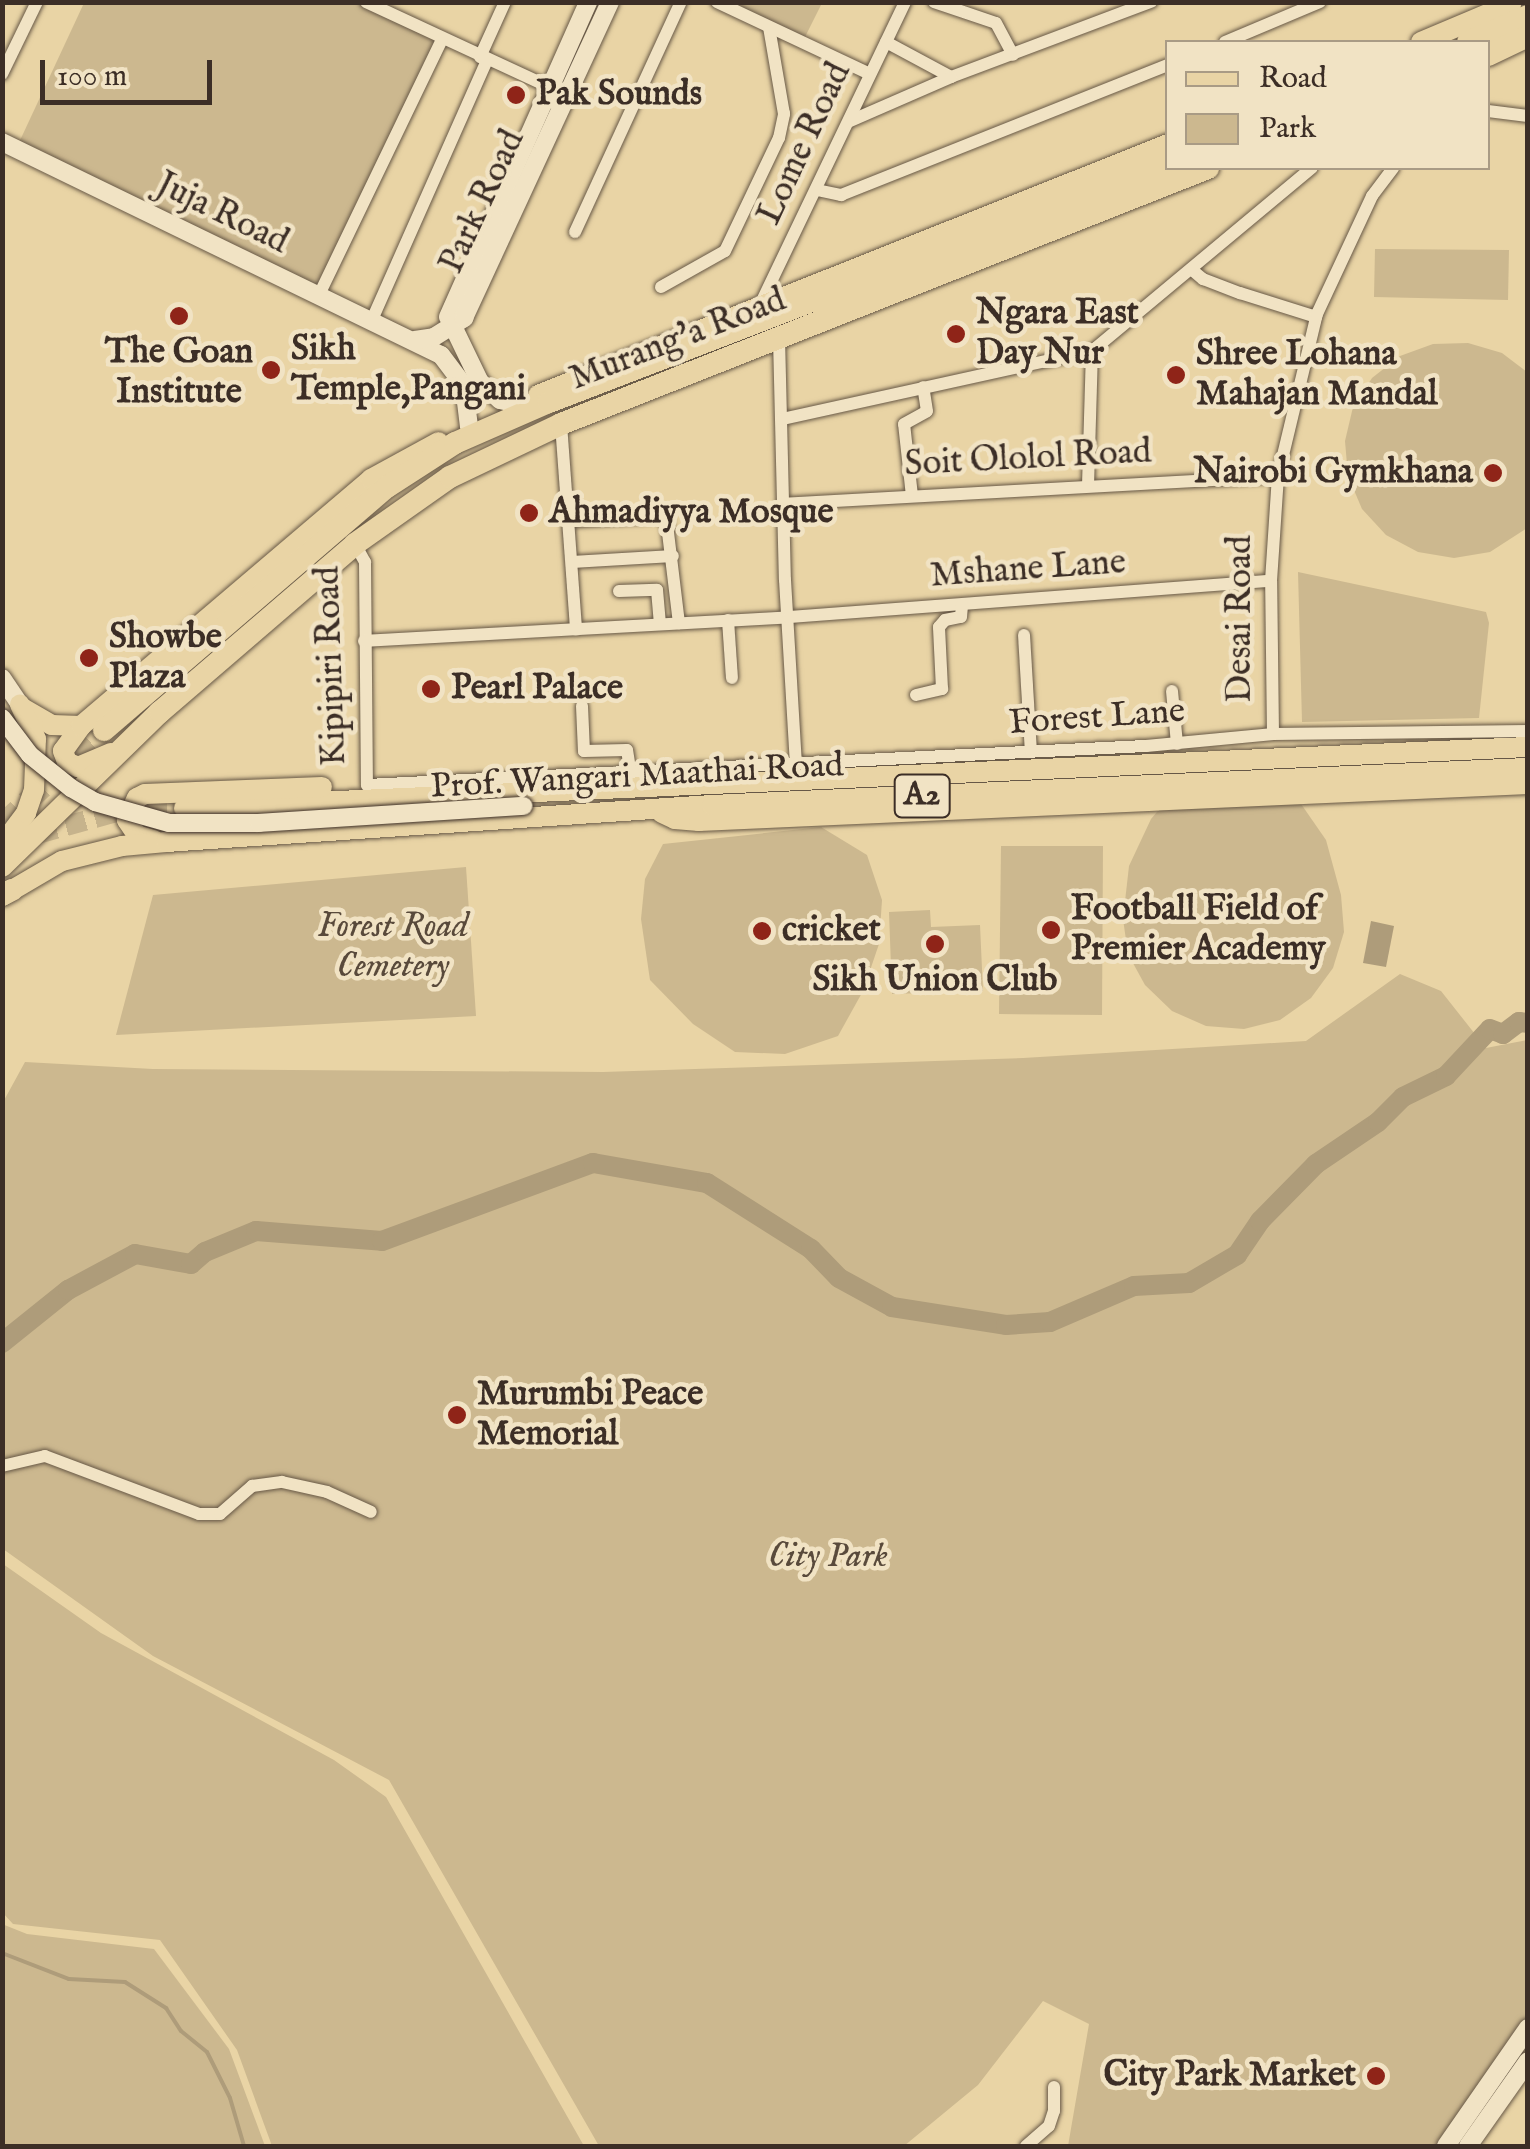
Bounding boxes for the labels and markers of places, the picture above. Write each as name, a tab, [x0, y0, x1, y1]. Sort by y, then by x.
place label: Pak Sounds	[536, 74, 702, 116]
marker: Pak Sounds	[505, 84, 527, 106]
place label: Ngara East Day Nur	[976, 293, 1139, 375]
marker: The Goan Institute	[168, 305, 190, 327]
marker: Ngara East Day Nur	[945, 323, 967, 345]
place label: Sikh Temple,Pangani	[291, 329, 526, 411]
place label: The Goan Institute	[105, 332, 253, 414]
place label: Shree Lohana Mahajan Mandal	[1196, 334, 1438, 416]
marker: Sikh Temple,Pangani	[260, 359, 282, 381]
marker: Shree Lohana Mahajan Mandal	[1165, 364, 1187, 386]
place label: Nairobi Gymkhana	[1194, 452, 1473, 494]
marker: Nairobi Gymkhana	[1482, 462, 1504, 484]
place label: Ahmadiyya Mosque	[549, 492, 834, 534]
marker: Ahmadiyya Mosque	[518, 502, 540, 524]
place label: Showbe Plaza	[109, 617, 222, 699]
marker: Showbe Plaza	[78, 647, 100, 669]
place label: Pearl Palace	[451, 668, 623, 710]
marker: Pearl Palace	[420, 678, 442, 700]
place label: Football Field of Premier Academy	[1071, 889, 1325, 971]
place label: cricket	[782, 910, 881, 952]
marker: Football Field of Premier Academy	[1040, 919, 1062, 941]
marker: cricket	[751, 920, 773, 942]
marker: Sikh Union Club	[924, 933, 946, 955]
place label: Sikh Union Club	[812, 960, 1058, 1002]
place label: Murumbi Peace Memorial	[477, 1374, 703, 1456]
marker: Murumbi Peace Memorial	[446, 1404, 468, 1426]
place label: City Park Market	[1103, 2055, 1356, 2097]
marker: City Park Market	[1365, 2065, 1387, 2087]

